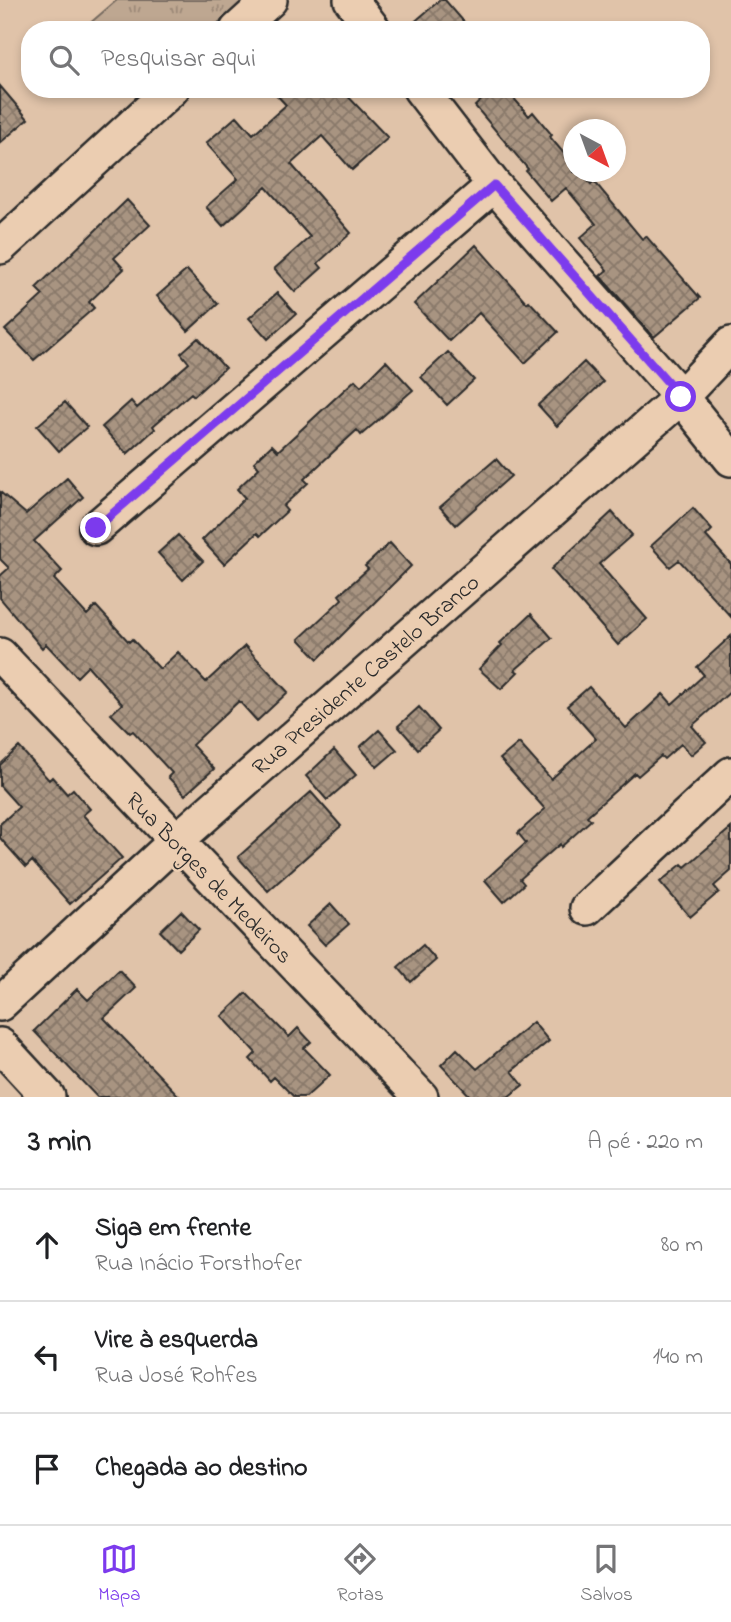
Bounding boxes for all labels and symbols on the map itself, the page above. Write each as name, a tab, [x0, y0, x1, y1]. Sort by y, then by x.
north arrow	[563, 119, 626, 182]
route start	[665, 381, 696, 412]
route end	[80, 512, 111, 543]
street label: Rua Presidente Castelo Branco	[245, 567, 488, 784]
street label: Rua Borges de Medeiros	[116, 785, 299, 973]

